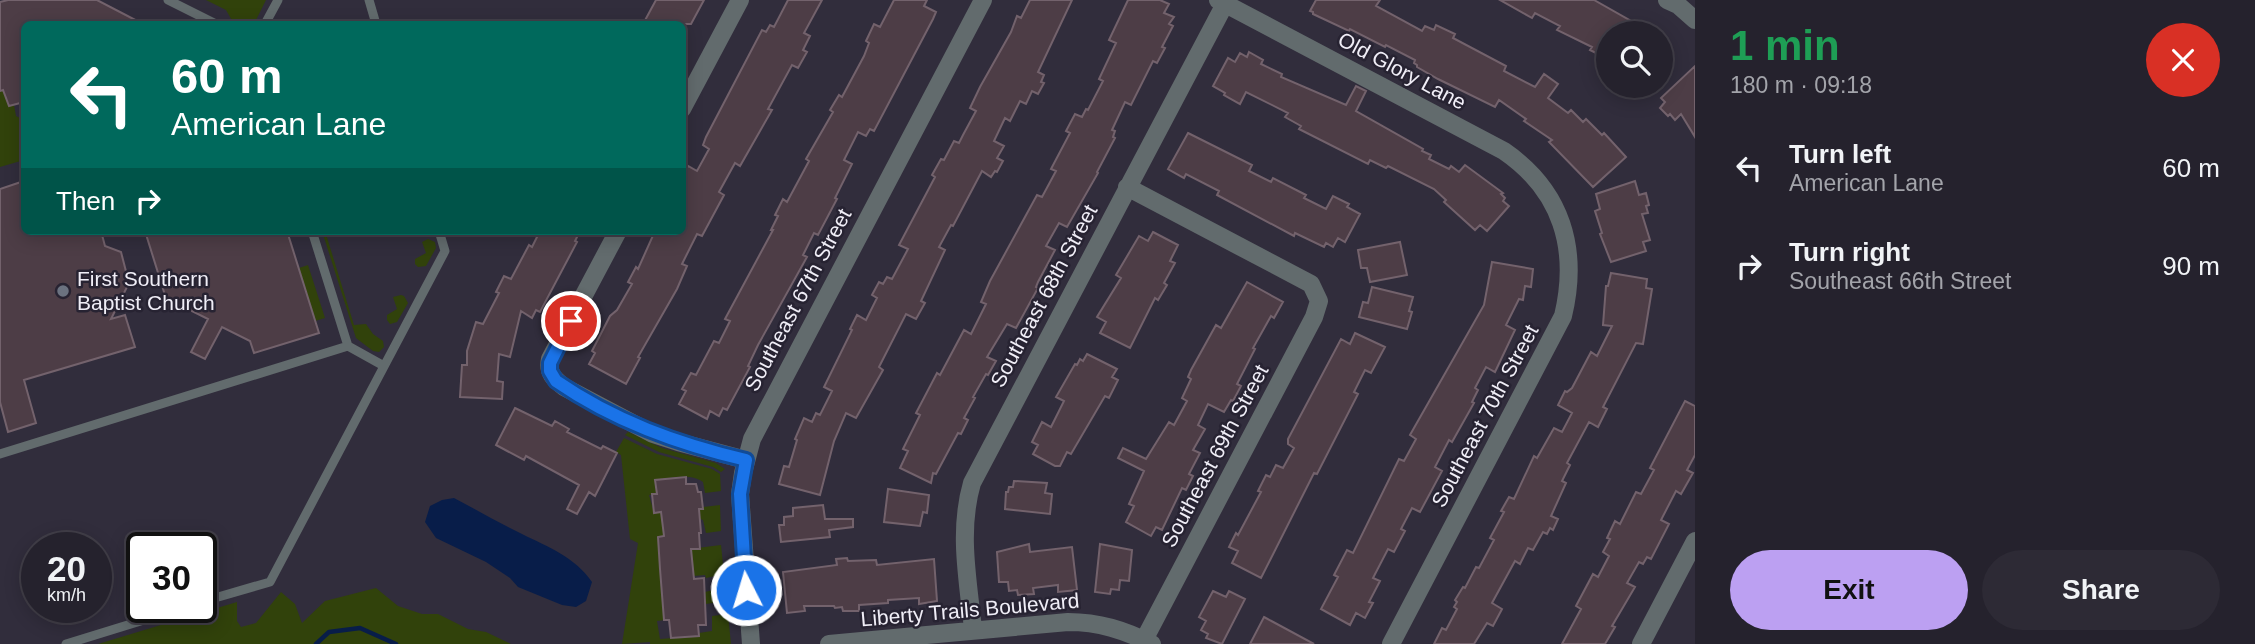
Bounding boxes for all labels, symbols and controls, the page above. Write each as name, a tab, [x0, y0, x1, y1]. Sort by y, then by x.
map controls	[1596, 21, 1673, 98]
button: search	[1596, 21, 1673, 98]
text: 1 min	[1730, 22, 1840, 69]
button: close	[2146, 23, 2220, 97]
street label: Old Glory Lane	[1334, 27, 1470, 114]
icon: left	[56, 49, 147, 140]
text: 60 m	[171, 49, 283, 103]
text: 180 m · 09:18	[1730, 72, 1872, 98]
text: American Lane	[171, 106, 386, 142]
text: Turn left	[1789, 139, 1891, 169]
icon: left	[1730, 149, 1768, 187]
text: 60 m	[2162, 153, 2220, 183]
text: American Lane	[1789, 170, 1944, 196]
icon: right	[129, 182, 167, 220]
text: Then	[56, 186, 115, 216]
street label: Southeast 68th Street	[986, 201, 1101, 391]
street label: Southeast 67th Street	[740, 205, 855, 395]
text: Turn right	[1789, 237, 1910, 267]
icon: right	[1730, 247, 1768, 285]
text: 90 m	[2162, 251, 2220, 281]
place label: First Southern Baptist Church	[77, 267, 215, 314]
text: Southeast 66th Street	[1789, 268, 2012, 294]
marker: First Southern Baptist Church	[55, 283, 71, 299]
pin	[541, 291, 601, 351]
icon: arrive	[552, 302, 590, 340]
street label: Southeast 70th Street	[1427, 321, 1542, 511]
street label: Southeast 69th Street	[1157, 361, 1272, 551]
speed limit sign: 30	[126, 532, 217, 623]
text: 20	[47, 549, 86, 588]
button: Exit	[1730, 550, 1968, 630]
button: Share	[1982, 550, 2220, 630]
position arrow	[709, 553, 783, 627]
text: km/h	[47, 585, 86, 605]
street label: Liberty Trails Boulevard	[860, 588, 1080, 631]

